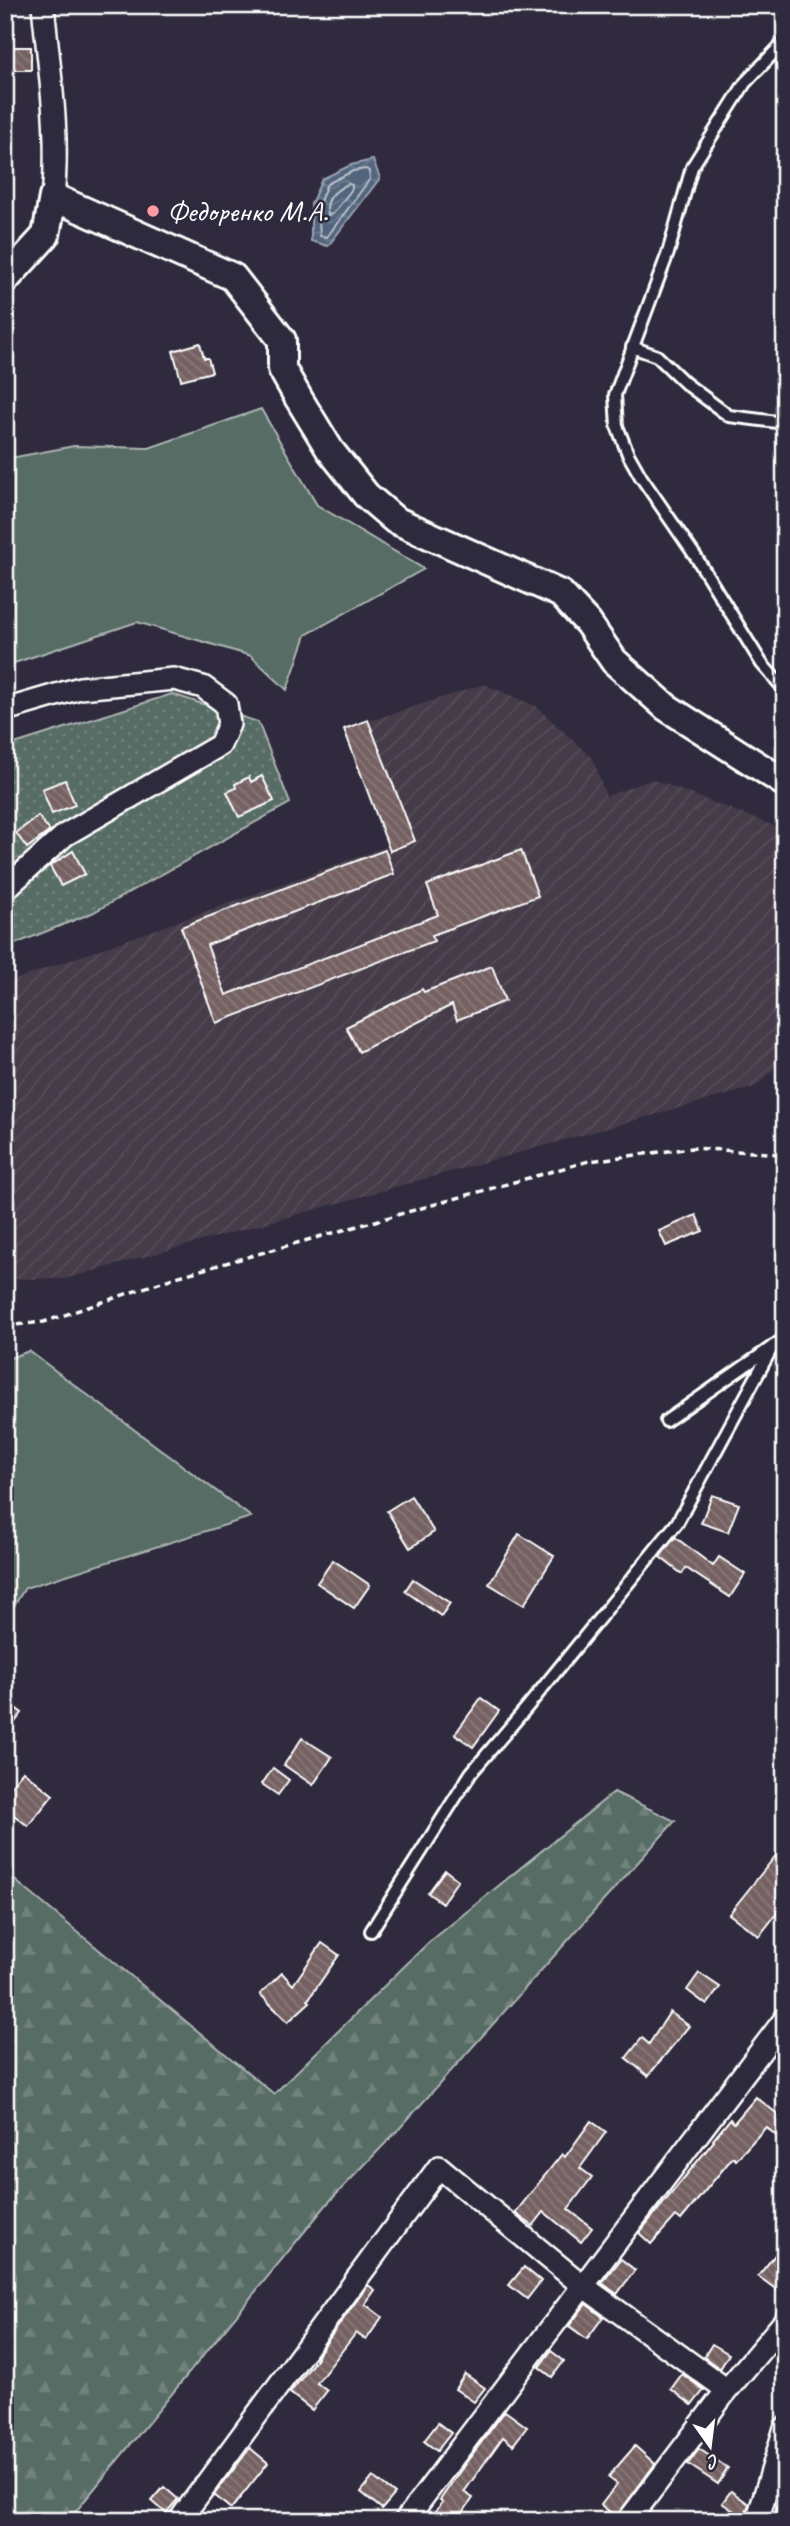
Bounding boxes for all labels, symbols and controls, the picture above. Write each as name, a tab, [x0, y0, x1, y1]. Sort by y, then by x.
place label: Федоренко М.А.	[167, 192, 328, 230]
marker: Федоренко М.А.	[145, 203, 161, 219]
north arrow	[674, 2410, 744, 2480]
text: С	[704, 2449, 721, 2475]

